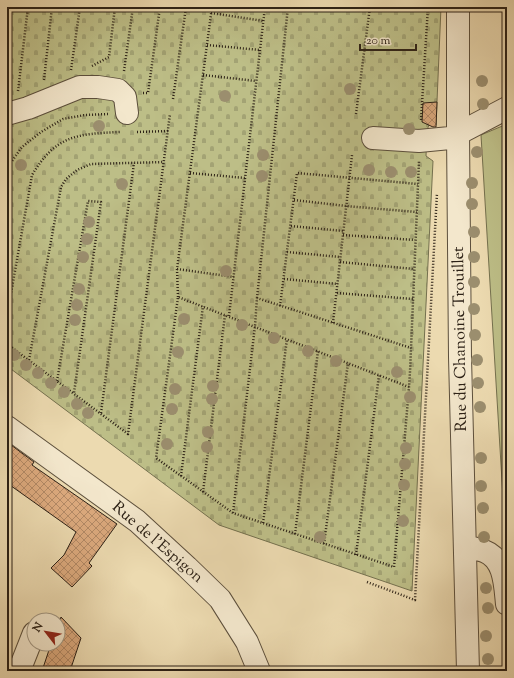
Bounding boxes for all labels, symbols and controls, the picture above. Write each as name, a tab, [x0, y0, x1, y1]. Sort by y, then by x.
scale bar	[360, 26, 416, 52]
text: 20 m	[366, 32, 391, 50]
street label: Rue du Chanoine Trouillet	[448, 246, 474, 432]
street label: Rue de l'Espigon	[106, 497, 208, 590]
north arrow	[26, 612, 66, 652]
text: N	[29, 619, 48, 636]

